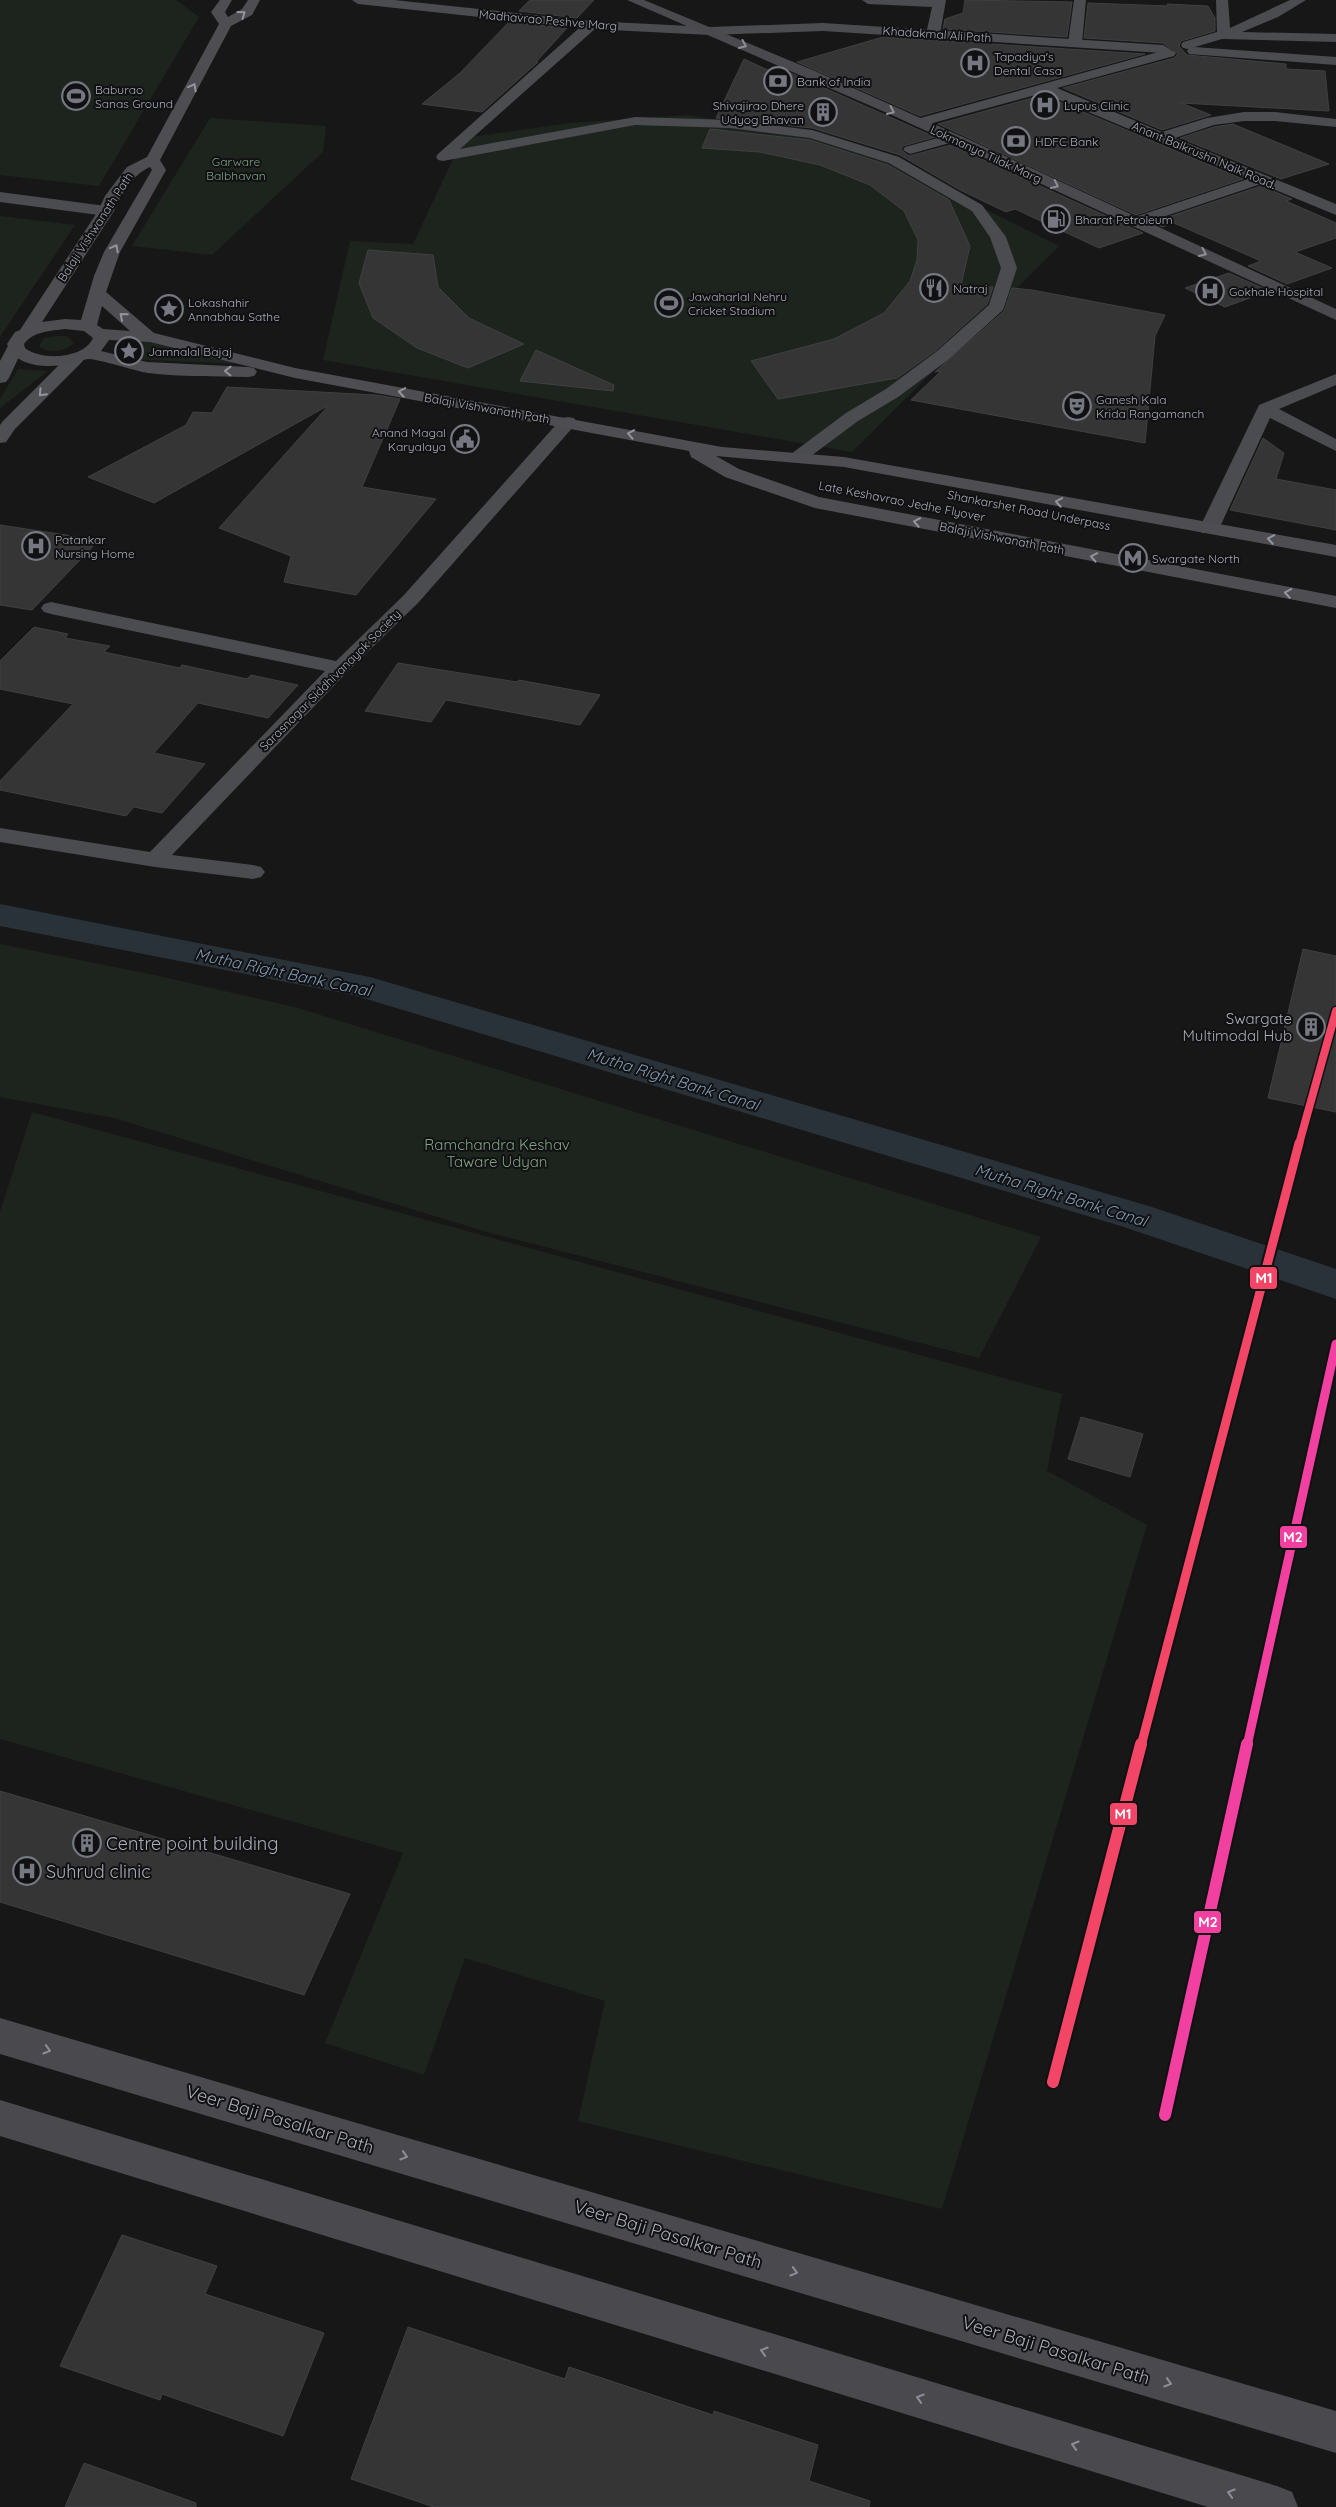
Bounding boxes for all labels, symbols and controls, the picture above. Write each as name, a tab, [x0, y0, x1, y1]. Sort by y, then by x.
street label: Madhavrao Peshve Marg	[478, 6, 618, 34]
one-way arrow	[236, 11, 246, 20]
street label: Khadakmal Ali Path	[882, 23, 992, 45]
one-way arrow	[738, 39, 747, 50]
hospital icon: Tapadiya's Dental Casa	[960, 48, 990, 78]
place label: Tapadiya's Dental Casa	[994, 49, 1062, 78]
bank icon: Bank of India	[763, 66, 793, 96]
place label: Bank of India	[797, 74, 871, 89]
sports icon: Baburao Sanas Ground	[61, 81, 91, 111]
place label: Baburao Sanas Ground	[95, 82, 173, 111]
one-way arrow	[187, 83, 197, 92]
hospital icon: Lupus Clinic	[1030, 90, 1060, 120]
building icon: Shivajirao Dhere Udyog Bhavan	[808, 97, 838, 127]
place label: Shivajirao Dhere Udyog Bhavan	[713, 98, 804, 127]
place label: Lupus Clinic	[1064, 98, 1129, 113]
one-way arrow	[886, 104, 895, 115]
street label: Anant Balkrushn Naik Road.	[1130, 118, 1278, 192]
street label: Lokmanya Tilak Marg	[928, 122, 1044, 186]
bank icon: HDFC Bank	[1001, 126, 1031, 156]
place label: HDFC Bank	[1035, 134, 1099, 149]
park label: Garware Balbhavan	[206, 154, 266, 183]
street label: Balaji Vishwanath Path	[54, 170, 136, 284]
one-way arrow	[1050, 179, 1059, 190]
fuel station icon: Bharat Petroleum	[1041, 204, 1071, 234]
place label: Bharat Petroleum	[1075, 212, 1173, 227]
one-way arrow	[108, 244, 118, 253]
one-way arrow	[1198, 247, 1207, 258]
restaurant icon: Natraj	[919, 273, 949, 303]
hospital icon: Gokhale Hospital	[1195, 276, 1225, 306]
place label: Natraj	[953, 281, 988, 296]
place label: Gokhale Hospital	[1229, 284, 1323, 299]
sports icon: Jawaharlal Nehru Cricket Stadium	[654, 288, 684, 318]
place label: Jawaharlal Nehru Cricket Stadium	[688, 289, 787, 318]
place icon: Lokashahir Annabhau Sathe	[154, 294, 184, 324]
place label: Lokashahir Annabhau Sathe	[188, 295, 280, 324]
one-way arrow	[119, 313, 128, 322]
place icon: Jamnalal Bajaj	[114, 336, 144, 366]
place label: Jamnalal Bajaj	[148, 344, 232, 359]
one-way arrow	[224, 366, 232, 377]
one-way arrow	[39, 388, 48, 397]
one-way arrow	[397, 388, 406, 398]
street label: Balaji Vishwanath Path	[423, 390, 551, 426]
theatre icon: Ganesh Kala Krida Rangamanch	[1062, 391, 1092, 421]
place label: Ganesh Kala Krida Rangamanch	[1096, 392, 1204, 421]
public building icon: Anand Magal Karyalaya	[450, 424, 480, 454]
place label: Anand Magal Karyalaya	[372, 425, 446, 454]
one-way arrow	[626, 429, 635, 440]
street label: Late Keshavrao Jedhe Flyover	[817, 477, 987, 525]
street label: Shankarshet Road Underpass	[946, 487, 1112, 533]
one-way arrow	[1055, 497, 1063, 507]
one-way arrow	[913, 517, 922, 527]
street label: Balaji Vishwanath Path	[938, 519, 1066, 557]
hospital icon: Patankar Nursing Home	[21, 531, 51, 561]
place label: Patankar Nursing Home	[55, 532, 135, 561]
one-way arrow	[1266, 535, 1275, 545]
metro station icon: Swargate North	[1118, 543, 1148, 573]
place label: Swargate North	[1152, 551, 1240, 566]
one-way arrow	[1090, 552, 1098, 562]
one-way arrow	[1284, 589, 1292, 599]
street label: Sarasnagar Siddhivanayak Society	[256, 606, 404, 754]
water label: Mutha Right Bank Canal	[193, 944, 375, 1001]
place label: Swargate Multimodal Hub	[1182, 1009, 1292, 1045]
building icon: Swargate Multimodal Hub	[1296, 1012, 1326, 1042]
water label: Mutha Right Bank Canal	[584, 1043, 764, 1115]
park label: Ramchandra Keshav Taware Udyan	[424, 1135, 570, 1171]
water label: Mutha Right Bank Canal	[972, 1159, 1152, 1231]
line badge: M1	[1249, 1266, 1278, 1290]
text: M1	[1256, 1269, 1272, 1287]
line badge: M2	[1279, 1525, 1308, 1549]
text: M2	[1283, 1528, 1303, 1546]
line badge: M1	[1109, 1802, 1138, 1826]
text: M1	[1115, 1805, 1131, 1823]
building icon: Centre point building	[72, 1828, 102, 1858]
place label: Centre point building	[106, 1832, 278, 1855]
hospital icon: Suhrud clinic	[12, 1856, 42, 1886]
place label: Suhrud clinic	[46, 1860, 150, 1883]
line badge: M2	[1193, 1910, 1222, 1934]
text: M2	[1198, 1913, 1218, 1931]
one-way arrow	[42, 2044, 50, 2054]
street label: Veer Baji Pasalkar Path	[183, 2079, 377, 2159]
one-way arrow	[399, 2150, 407, 2160]
street label: Veer Baji Pasalkar Path	[571, 2194, 765, 2274]
one-way arrow	[790, 2266, 798, 2276]
street label: Veer Baji Pasalkar Path	[959, 2310, 1153, 2390]
one-way arrow	[761, 2346, 769, 2356]
one-way arrow	[1164, 2378, 1172, 2388]
one-way arrow	[916, 2394, 924, 2404]
one-way arrow	[1071, 2441, 1080, 2451]
one-way arrow	[1227, 2488, 1235, 2498]

